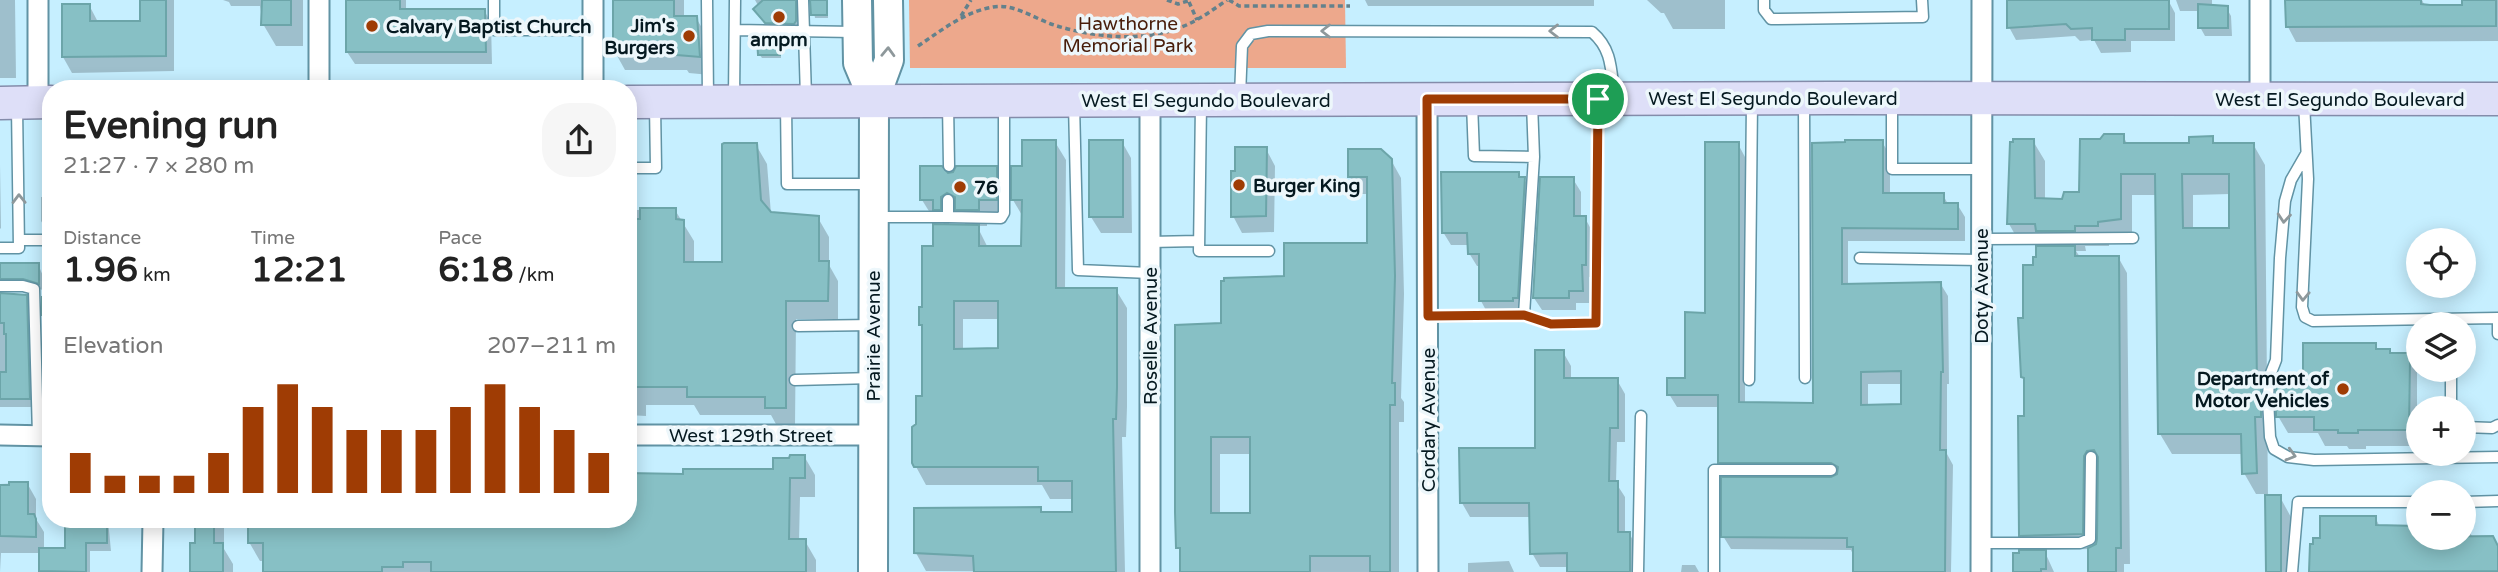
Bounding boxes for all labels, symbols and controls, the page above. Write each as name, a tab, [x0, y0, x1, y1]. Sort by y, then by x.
marker: ampm	[771, 9, 787, 25]
park label: Hawthorne Memorial Park	[1063, 13, 1193, 57]
place label: Jim's Burgers	[604, 15, 675, 60]
place label: Calvary Baptist Church	[386, 16, 592, 39]
marker: Calvary Baptist Church	[364, 18, 380, 34]
one-way arrow	[1320, 23, 1331, 39]
one-way arrow	[1548, 23, 1558, 39]
marker: Jim's Burgers	[681, 28, 697, 44]
place label: ampm	[750, 29, 808, 52]
one-way arrow	[880, 46, 896, 56]
pin	[1568, 69, 1628, 129]
icon: arrive	[1579, 80, 1617, 118]
street label: West El Segundo Boulevard	[1648, 88, 1898, 110]
street label: West El Segundo Boulevard	[2215, 89, 2465, 111]
street label: West El Segundo Boulevard	[1081, 90, 1331, 112]
text: Evening run	[63, 103, 278, 149]
button: share	[542, 103, 616, 177]
text: 21:27 · 7 × 280 m	[63, 152, 254, 180]
place label: Burger King	[1253, 175, 1361, 198]
place label: 76	[974, 177, 998, 199]
marker: Burger King	[1231, 177, 1247, 193]
marker: 76	[952, 179, 968, 195]
one-way arrow	[11, 193, 26, 204]
one-way arrow	[2277, 212, 2292, 223]
text: Distance	[63, 227, 141, 249]
text: Time	[251, 227, 295, 249]
text: Pace	[438, 227, 482, 249]
street label: Doty Avenue	[1971, 228, 1993, 344]
map controls	[2406, 228, 2476, 550]
button: locate	[2406, 228, 2476, 298]
text: 1.96	[63, 249, 138, 291]
text: 12:21	[251, 249, 348, 291]
text: 6:18	[438, 249, 513, 291]
text: km	[138, 264, 171, 286]
text: /km	[513, 264, 555, 286]
street label: Roselle Avenue	[1140, 267, 1162, 405]
street label: Prairie Avenue	[863, 270, 885, 402]
one-way arrow	[2295, 291, 2310, 302]
button: layers	[2406, 312, 2476, 382]
text: Elevation	[63, 332, 164, 360]
text: 207–211 m	[487, 332, 616, 360]
street label: Cordary Avenue	[1418, 348, 1440, 492]
place label: Department of Motor Vehicles	[2195, 368, 2330, 412]
marker: Department of Motor Vehicles	[2335, 381, 2351, 397]
button: +	[2406, 396, 2476, 466]
street label: West 129th Street	[669, 425, 833, 447]
one-way arrow	[2284, 447, 2296, 462]
button: −	[2406, 480, 2476, 550]

